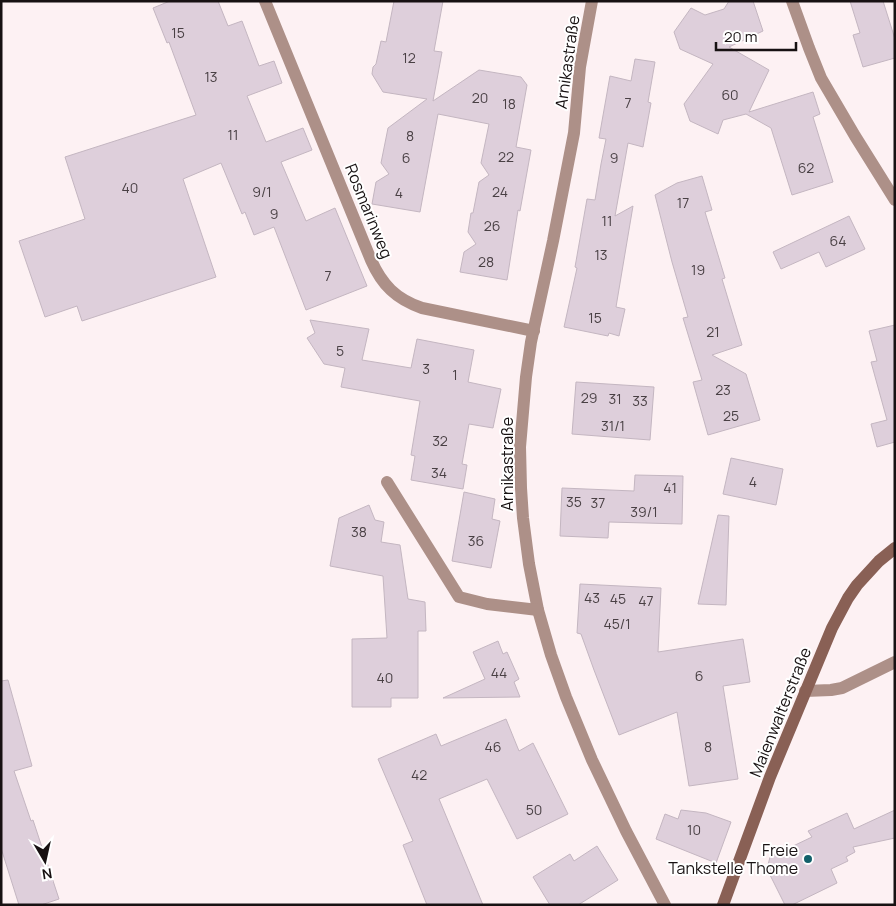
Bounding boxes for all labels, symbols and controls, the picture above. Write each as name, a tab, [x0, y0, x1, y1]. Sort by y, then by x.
street label: Arnikastraße	[550, 14, 584, 110]
scale bar	[716, 20, 796, 52]
house number: 15	[171, 23, 185, 42]
text: 20 m	[724, 26, 757, 47]
house number: 12	[402, 48, 416, 67]
house number: 13	[204, 67, 218, 86]
house number: 60	[721, 85, 739, 104]
house number: 20	[472, 88, 488, 107]
house number: 7	[624, 93, 632, 112]
house number: 18	[502, 94, 516, 113]
house number: 11	[228, 125, 238, 144]
house number: 8	[406, 126, 414, 145]
house number: 22	[498, 147, 514, 166]
house number: 6	[402, 148, 410, 167]
house number: 9	[610, 148, 618, 167]
house number: 62	[798, 158, 814, 177]
street label: Rosmarinweg	[340, 160, 398, 262]
house number: 40	[122, 178, 138, 197]
house number: 9/1	[252, 182, 272, 201]
house number: 24	[492, 182, 508, 201]
house number: 4	[395, 183, 403, 202]
house number: 17	[677, 193, 689, 212]
house number: 9	[270, 204, 278, 223]
house number: 11	[602, 211, 612, 230]
house number: 26	[484, 216, 500, 235]
house number: 64	[830, 231, 846, 250]
house number: 13	[594, 245, 608, 264]
house number: 28	[478, 252, 494, 271]
house number: 19	[691, 260, 705, 279]
house number: 7	[324, 266, 332, 285]
house number: 15	[588, 308, 602, 327]
house number: 21	[706, 322, 720, 341]
house number: 5	[336, 341, 344, 360]
house number: 3	[422, 359, 430, 378]
house number: 1	[452, 365, 458, 384]
house number: 23	[715, 380, 731, 399]
house number: 29	[581, 388, 597, 407]
house number: 31	[608, 389, 622, 408]
house number: 33	[632, 391, 648, 410]
house number: 25	[723, 406, 739, 425]
house number: 31/1	[601, 416, 625, 435]
street label: Arnikastraße	[496, 417, 518, 511]
house number: 32	[432, 431, 448, 450]
house number: 34	[431, 463, 447, 482]
house number: 4	[749, 472, 757, 491]
house number: 41	[663, 478, 677, 497]
house number: 35	[566, 492, 582, 511]
house number: 37	[591, 493, 605, 512]
house number: 39/1	[630, 502, 658, 521]
house number: 38	[351, 522, 367, 541]
house number: 36	[468, 531, 484, 550]
house number: 43	[584, 588, 600, 607]
house number: 45	[610, 589, 626, 608]
house number: 47	[638, 591, 654, 610]
house number: 45/1	[603, 614, 631, 633]
street label: Maienwalterstraße	[744, 644, 816, 780]
house number: 44	[491, 663, 507, 682]
house number: 6	[695, 666, 703, 685]
house number: 40	[377, 668, 393, 687]
house number: 46	[485, 737, 501, 756]
house number: 8	[704, 737, 712, 756]
house number: 42	[411, 765, 427, 784]
house number: 50	[526, 800, 542, 819]
house number: 10	[687, 820, 701, 839]
north arrow	[20, 836, 70, 886]
place label: Freie Tankstelle Thome	[668, 839, 798, 879]
marker: Freie Tankstelle Thome	[802, 853, 814, 865]
text: N	[41, 864, 54, 885]

